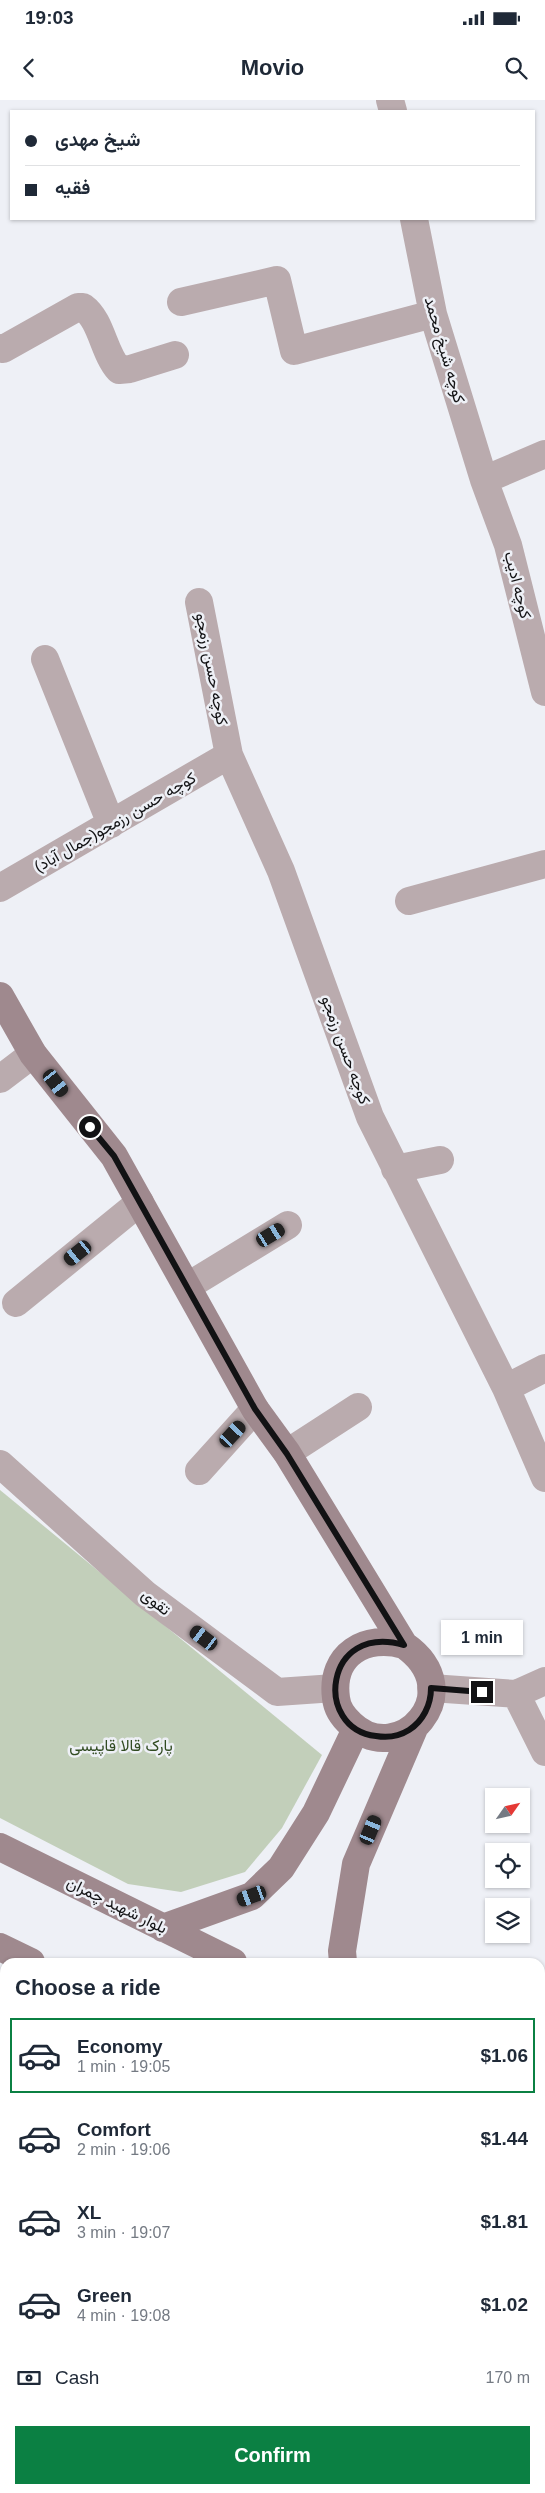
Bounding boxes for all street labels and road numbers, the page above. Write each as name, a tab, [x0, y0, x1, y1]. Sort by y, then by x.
street label: کوچه شیخ محمد	[419, 295, 468, 406]
street label: کوچه ادیب	[499, 550, 535, 621]
street label: کوچه حسن رزمجو	[190, 611, 231, 727]
street label: کوچه حسن رزمجو(جمال آباد)	[31, 769, 200, 878]
street label: کوچه حسن رزمجو	[316, 994, 373, 1107]
street label: تقوی	[137, 1586, 174, 1620]
street label: بلوار شهید چمران	[63, 1873, 170, 1939]

